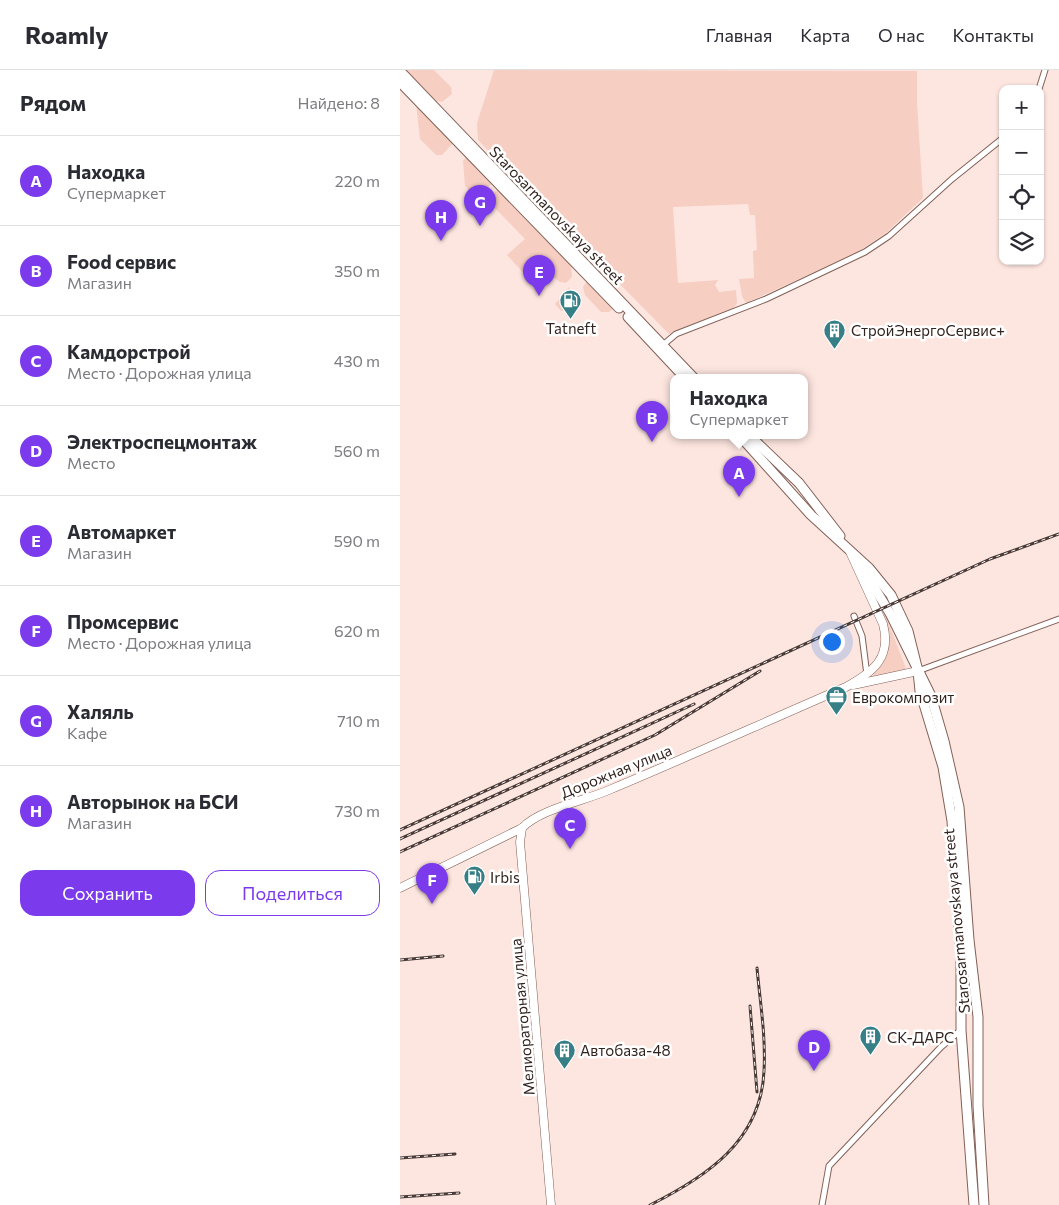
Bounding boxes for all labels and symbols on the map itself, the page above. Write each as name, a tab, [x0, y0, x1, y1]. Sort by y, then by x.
street label: Starosarmanovskaya street	[486, 142, 628, 288]
pin: G	[464, 185, 496, 226]
pin: H	[425, 200, 457, 241]
pin: E	[523, 255, 555, 296]
fuel station icon: Tatneft	[559, 288, 583, 319]
building icon: СтройЭнергоСервис+	[823, 318, 847, 349]
place label: Tatneft	[546, 319, 596, 337]
place label: СтройЭнергоСервис+	[851, 321, 1005, 339]
pin: B	[636, 401, 668, 442]
pin: A	[723, 456, 755, 497]
your location	[819, 629, 845, 655]
office icon: Еврокомпозит	[824, 685, 848, 716]
place label: Еврокомпозит	[852, 688, 954, 706]
street label: Дорожная улица	[558, 741, 674, 801]
pin: C	[554, 808, 586, 849]
street label: Starosarmanovskaya street	[939, 828, 973, 1014]
pin: F	[416, 863, 448, 904]
fuel station icon: Irbis	[462, 865, 486, 896]
place label: Irbis	[490, 868, 520, 886]
street label: Мелиораторная улица	[506, 938, 538, 1096]
building icon: СК-ДАРС	[859, 1025, 883, 1056]
place label: СК-ДАРС	[887, 1028, 954, 1046]
pin: D	[798, 1030, 830, 1071]
building icon: Автобаза-48	[552, 1038, 576, 1069]
place label: Автобаза-48	[580, 1041, 671, 1059]

